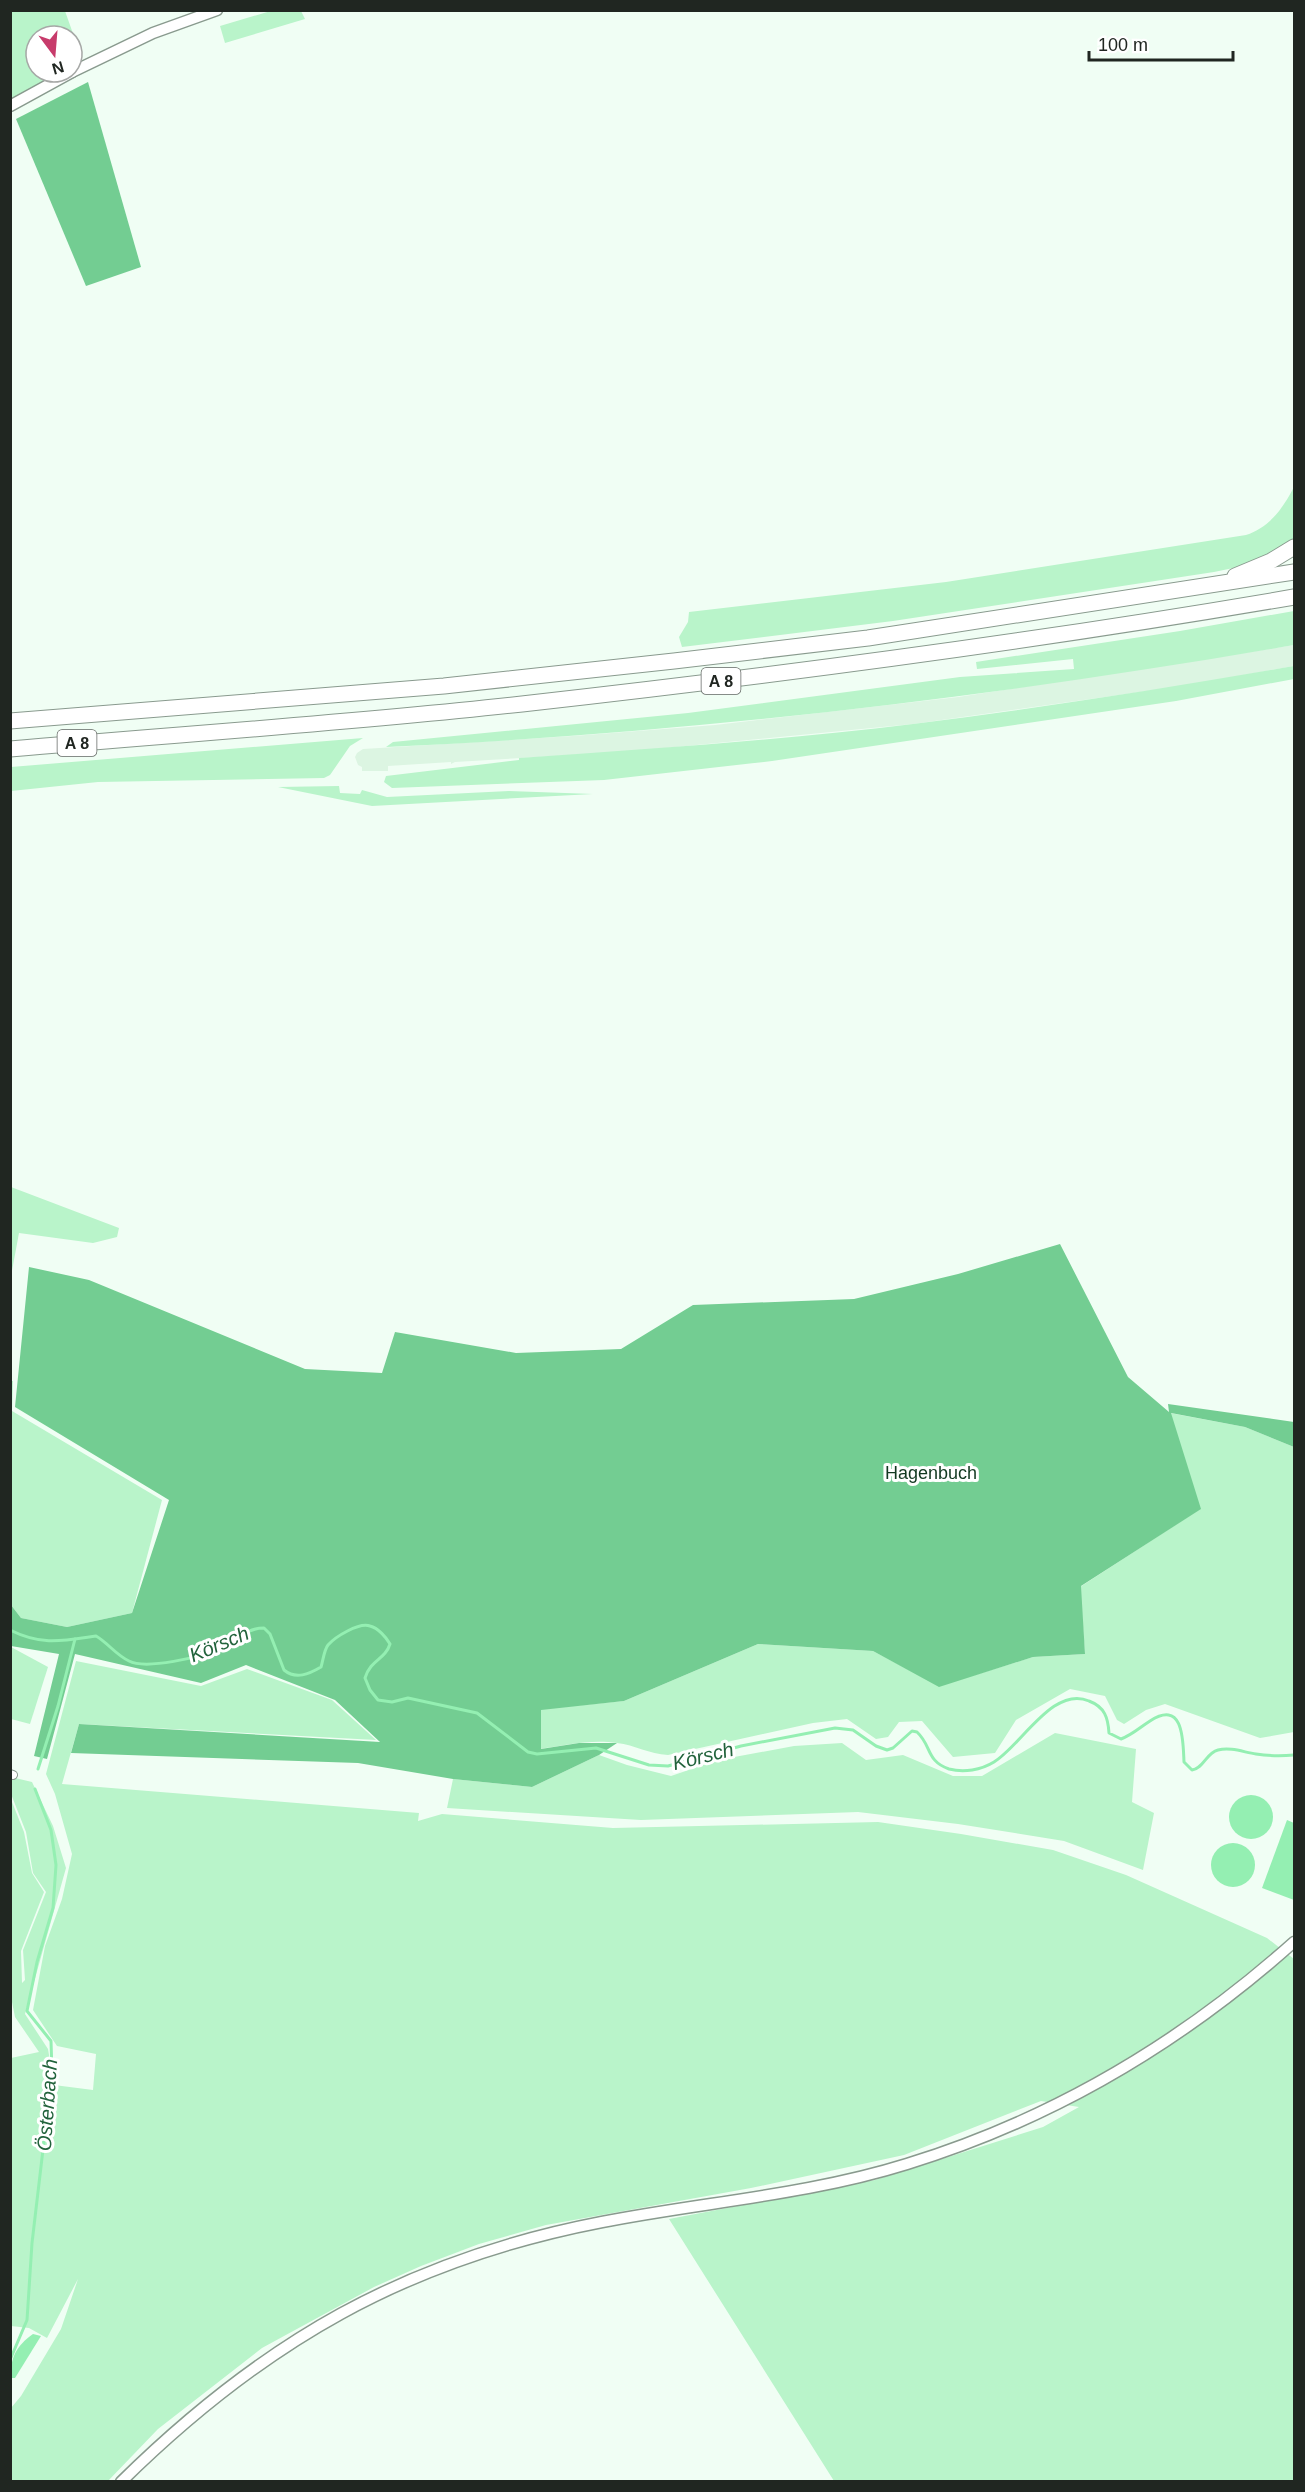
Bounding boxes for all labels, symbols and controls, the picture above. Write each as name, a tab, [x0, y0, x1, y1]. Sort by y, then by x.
north arrow	[24, 24, 84, 84]
scale bar	[1089, 24, 1233, 62]
text: 100 m	[1098, 35, 1148, 55]
text: N	[50, 58, 66, 78]
road number: A 8	[702, 668, 740, 694]
road number: A 8	[58, 730, 97, 756]
park label: Hagenbuch	[885, 1463, 977, 1483]
water label: Körsch	[186, 1622, 252, 1666]
water label: Körsch	[670, 1738, 736, 1774]
water label: Österbach	[33, 2058, 61, 2152]

